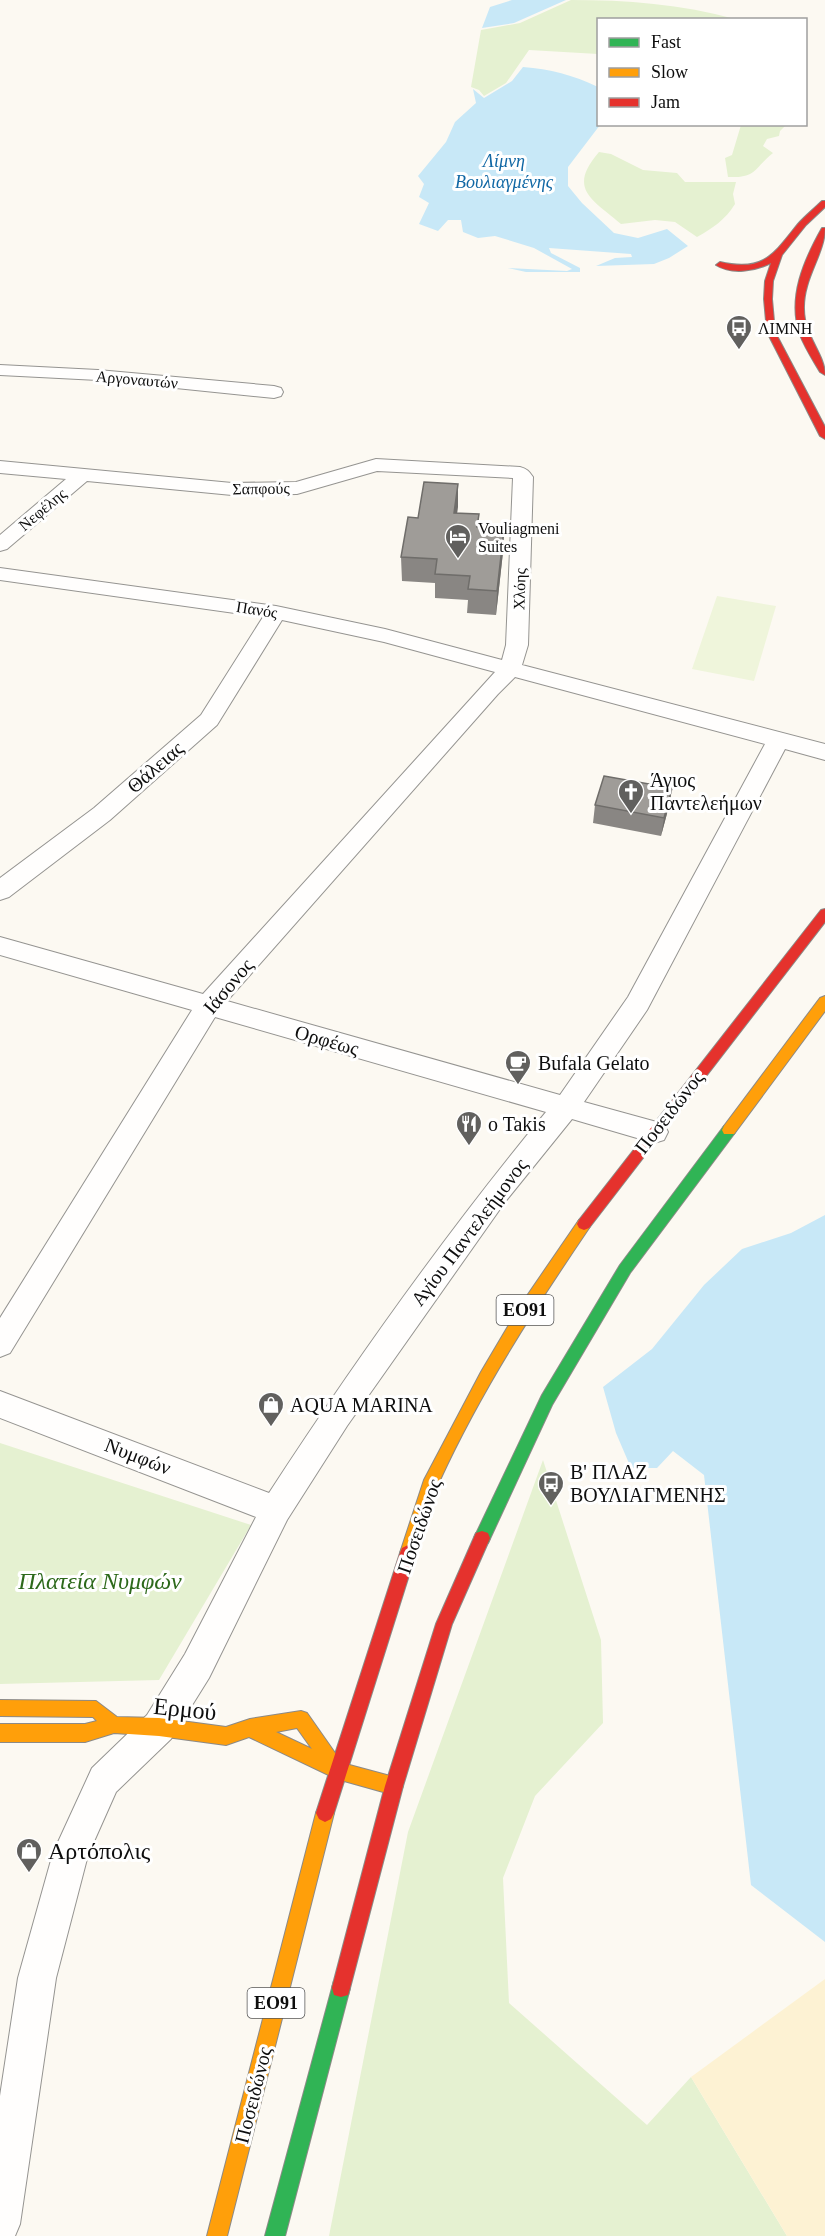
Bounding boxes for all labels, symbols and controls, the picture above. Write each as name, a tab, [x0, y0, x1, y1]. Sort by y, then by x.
legend	[597, 18, 807, 126]
text: Fast	[651, 32, 681, 52]
text: Slow	[651, 62, 688, 82]
text: Jam	[651, 92, 680, 112]
water label: Λίμνη Βουλιαγμένης	[455, 151, 554, 192]
bus stop icon: ΛΙΜΝΗ	[724, 313, 754, 351]
place label: ΛΙΜΝΗ	[758, 320, 813, 337]
street label: Αργοναυτών	[95, 367, 179, 393]
street label: Σαπφούς	[232, 479, 290, 498]
street label: Νεφέλης	[15, 484, 71, 535]
place label: Vouliagmeni Suites	[478, 520, 560, 555]
hotel icon: Vouliagmeni Suites	[443, 522, 473, 560]
street label: Χλόης	[510, 567, 530, 610]
street label: Πανός	[235, 598, 279, 621]
street label: Θάλειας	[123, 737, 187, 797]
place label: Άγιος Παντελεήμων	[650, 769, 762, 815]
church icon: Άγιος Παντελεήμων	[616, 777, 646, 815]
street label: Ιάσονος	[199, 954, 257, 1018]
street label: Ορφέως	[292, 1020, 362, 1061]
cafe icon: Bufala Gelato	[503, 1048, 533, 1086]
place label: Bufala Gelato	[538, 1052, 650, 1074]
street label: Ποσειδώνος	[630, 1066, 708, 1158]
restaurant icon: o Takis	[454, 1109, 484, 1147]
place label: o Takis	[488, 1113, 546, 1135]
street label: Αγίου Παντελεήμονος	[406, 1154, 532, 1311]
road number: ΕΟ91	[496, 1295, 554, 1325]
shop icon: AQUA MARINA	[256, 1390, 286, 1428]
place label: AQUA MARINA	[290, 1394, 433, 1416]
street label: Νυμφών	[102, 1433, 174, 1480]
place label: Β' ΠΛΑΖ ΒΟΥΛΙΑΓΜΕΝΗΣ	[570, 1461, 726, 1506]
bus stop icon: Β' ΠΛΑΖ ΒΟΥΛΙΑΓΜΕΝΗΣ	[536, 1469, 566, 1507]
street label: Ποσειδώνος	[393, 1476, 445, 1576]
park label: Πλατεία Νυμφών	[17, 1568, 182, 1594]
street label: Ερμού	[152, 1693, 218, 1725]
shop icon: Αρτόπολις	[14, 1836, 44, 1874]
place label: Αρτόπολις	[48, 1838, 151, 1864]
road number: ΕΟ91	[248, 1988, 304, 2018]
street label: Ποσειδώνος	[230, 2044, 276, 2145]

